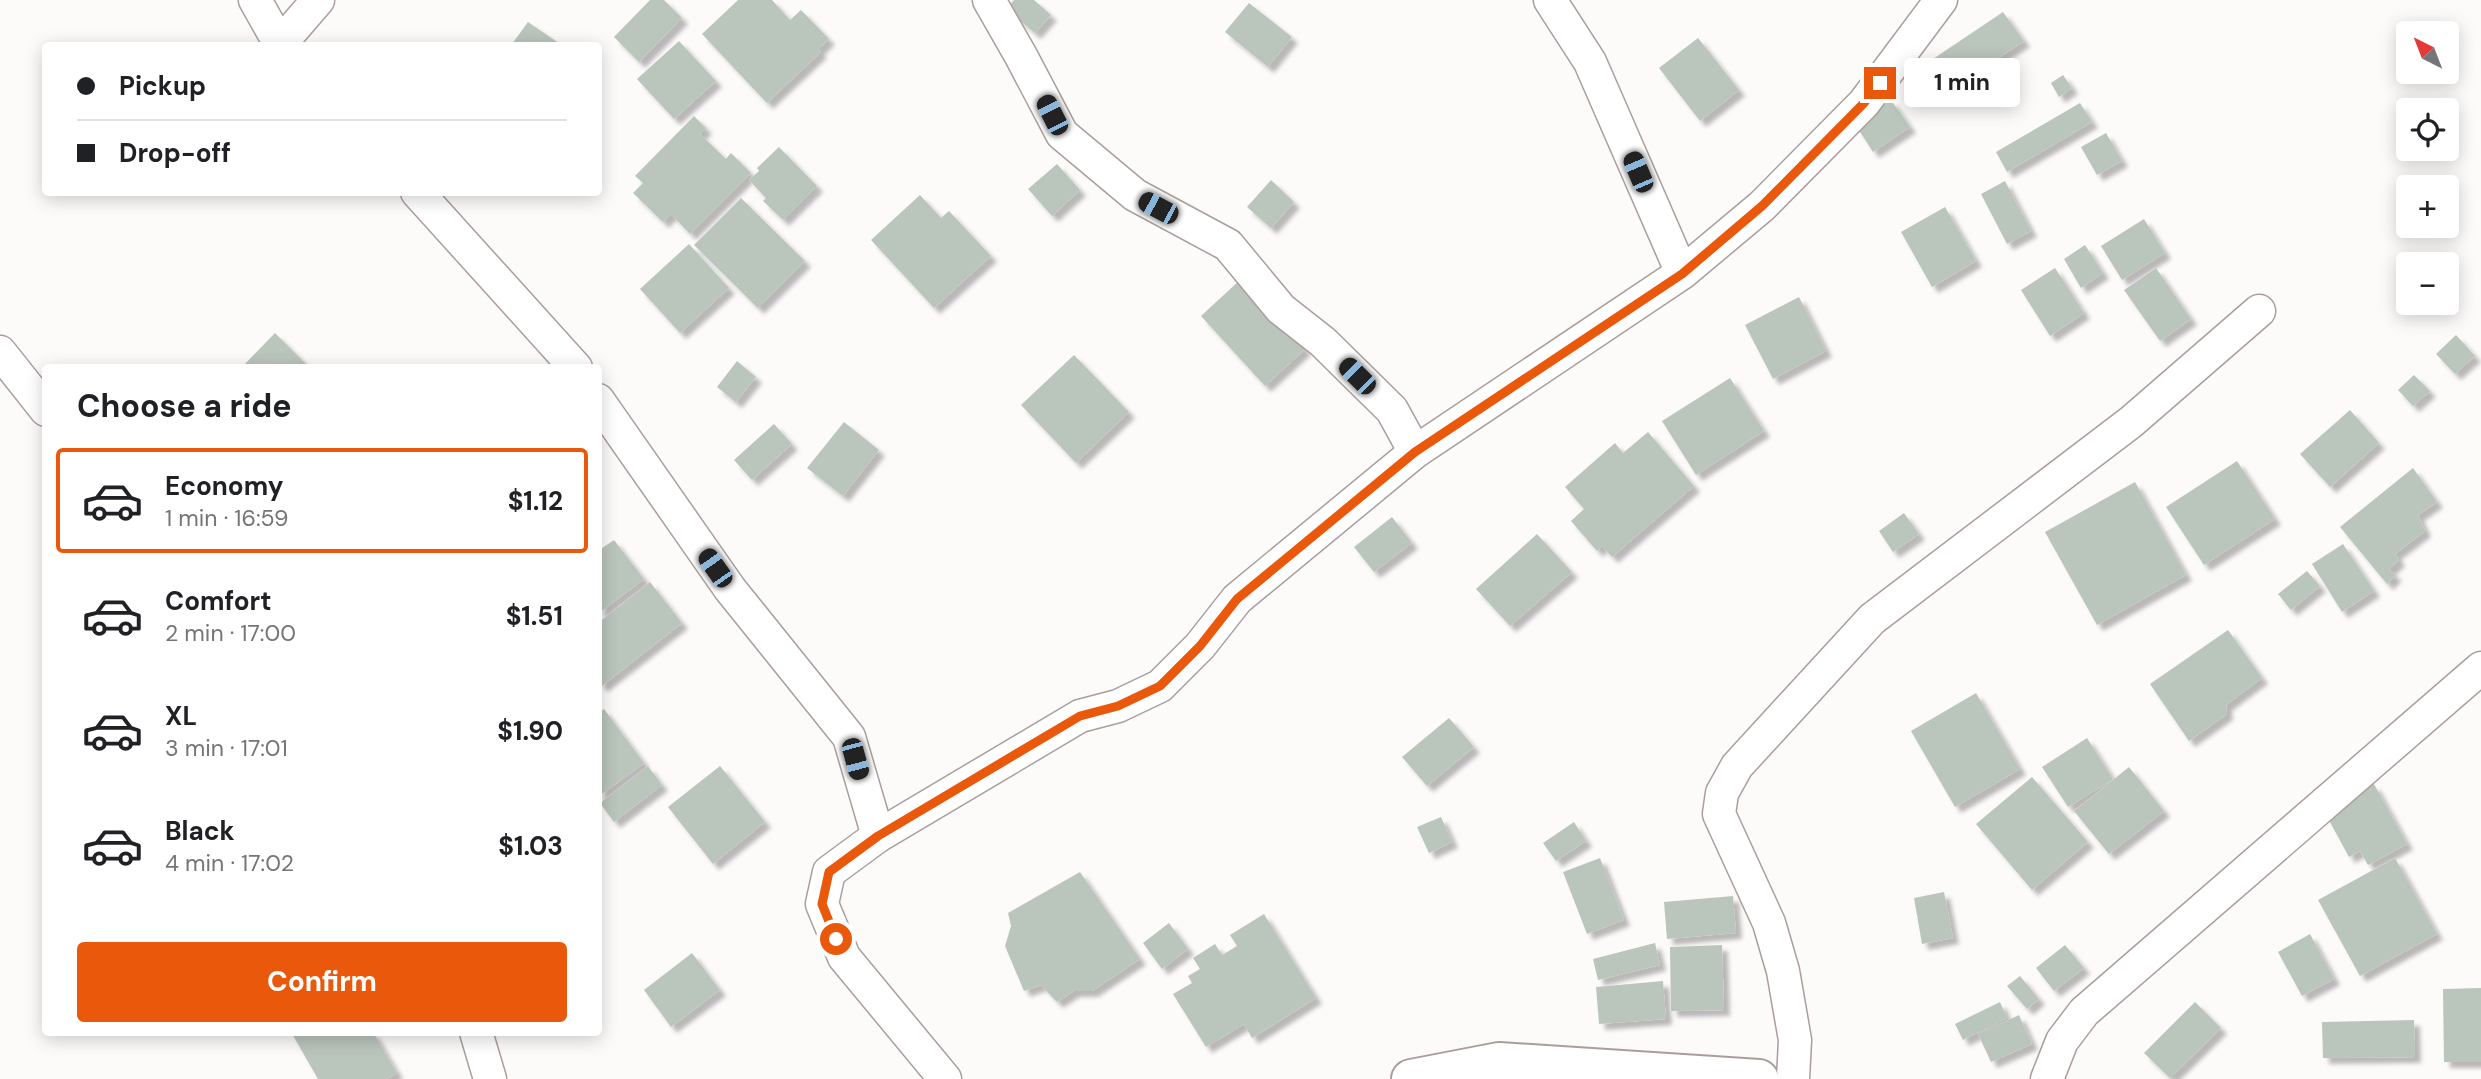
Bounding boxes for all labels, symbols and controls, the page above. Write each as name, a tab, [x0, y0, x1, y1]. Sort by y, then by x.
north arrow	[2396, 21, 2459, 84]
map controls	[2396, 21, 2459, 315]
callout: 1 min	[1904, 58, 2020, 108]
route end	[1864, 67, 1896, 99]
text: 1 min	[1934, 67, 1990, 97]
text: Pickup	[119, 69, 206, 103]
car	[1034, 92, 1071, 138]
button: locate	[2396, 98, 2459, 161]
text: Drop-off	[119, 136, 231, 170]
car	[1621, 149, 1656, 195]
button: +	[2396, 175, 2459, 238]
car	[1135, 189, 1182, 227]
button: −	[2396, 252, 2459, 315]
car	[1335, 354, 1380, 398]
text: Choose a ride	[77, 385, 292, 427]
icon: car	[81, 469, 144, 532]
text: Economy	[165, 469, 283, 503]
text: $1.12	[508, 484, 563, 518]
text: 1 min · 16:59	[165, 503, 288, 533]
car	[695, 545, 736, 591]
icon: car	[81, 584, 144, 647]
text: Comfort	[165, 584, 271, 618]
text: $1.51	[506, 599, 563, 633]
text: 2 min · 17:00	[165, 618, 296, 648]
icon: car	[81, 699, 144, 762]
text: XL	[165, 699, 197, 733]
text: $1.90	[497, 714, 563, 748]
text: 3 min · 17:01	[165, 733, 288, 763]
car	[840, 736, 871, 782]
icon: car	[81, 814, 144, 877]
text: Black	[165, 814, 235, 848]
text: $1.03	[498, 829, 563, 863]
text: 4 min · 17:02	[165, 848, 294, 878]
route start	[820, 923, 852, 955]
button: Confirm	[77, 942, 567, 1022]

